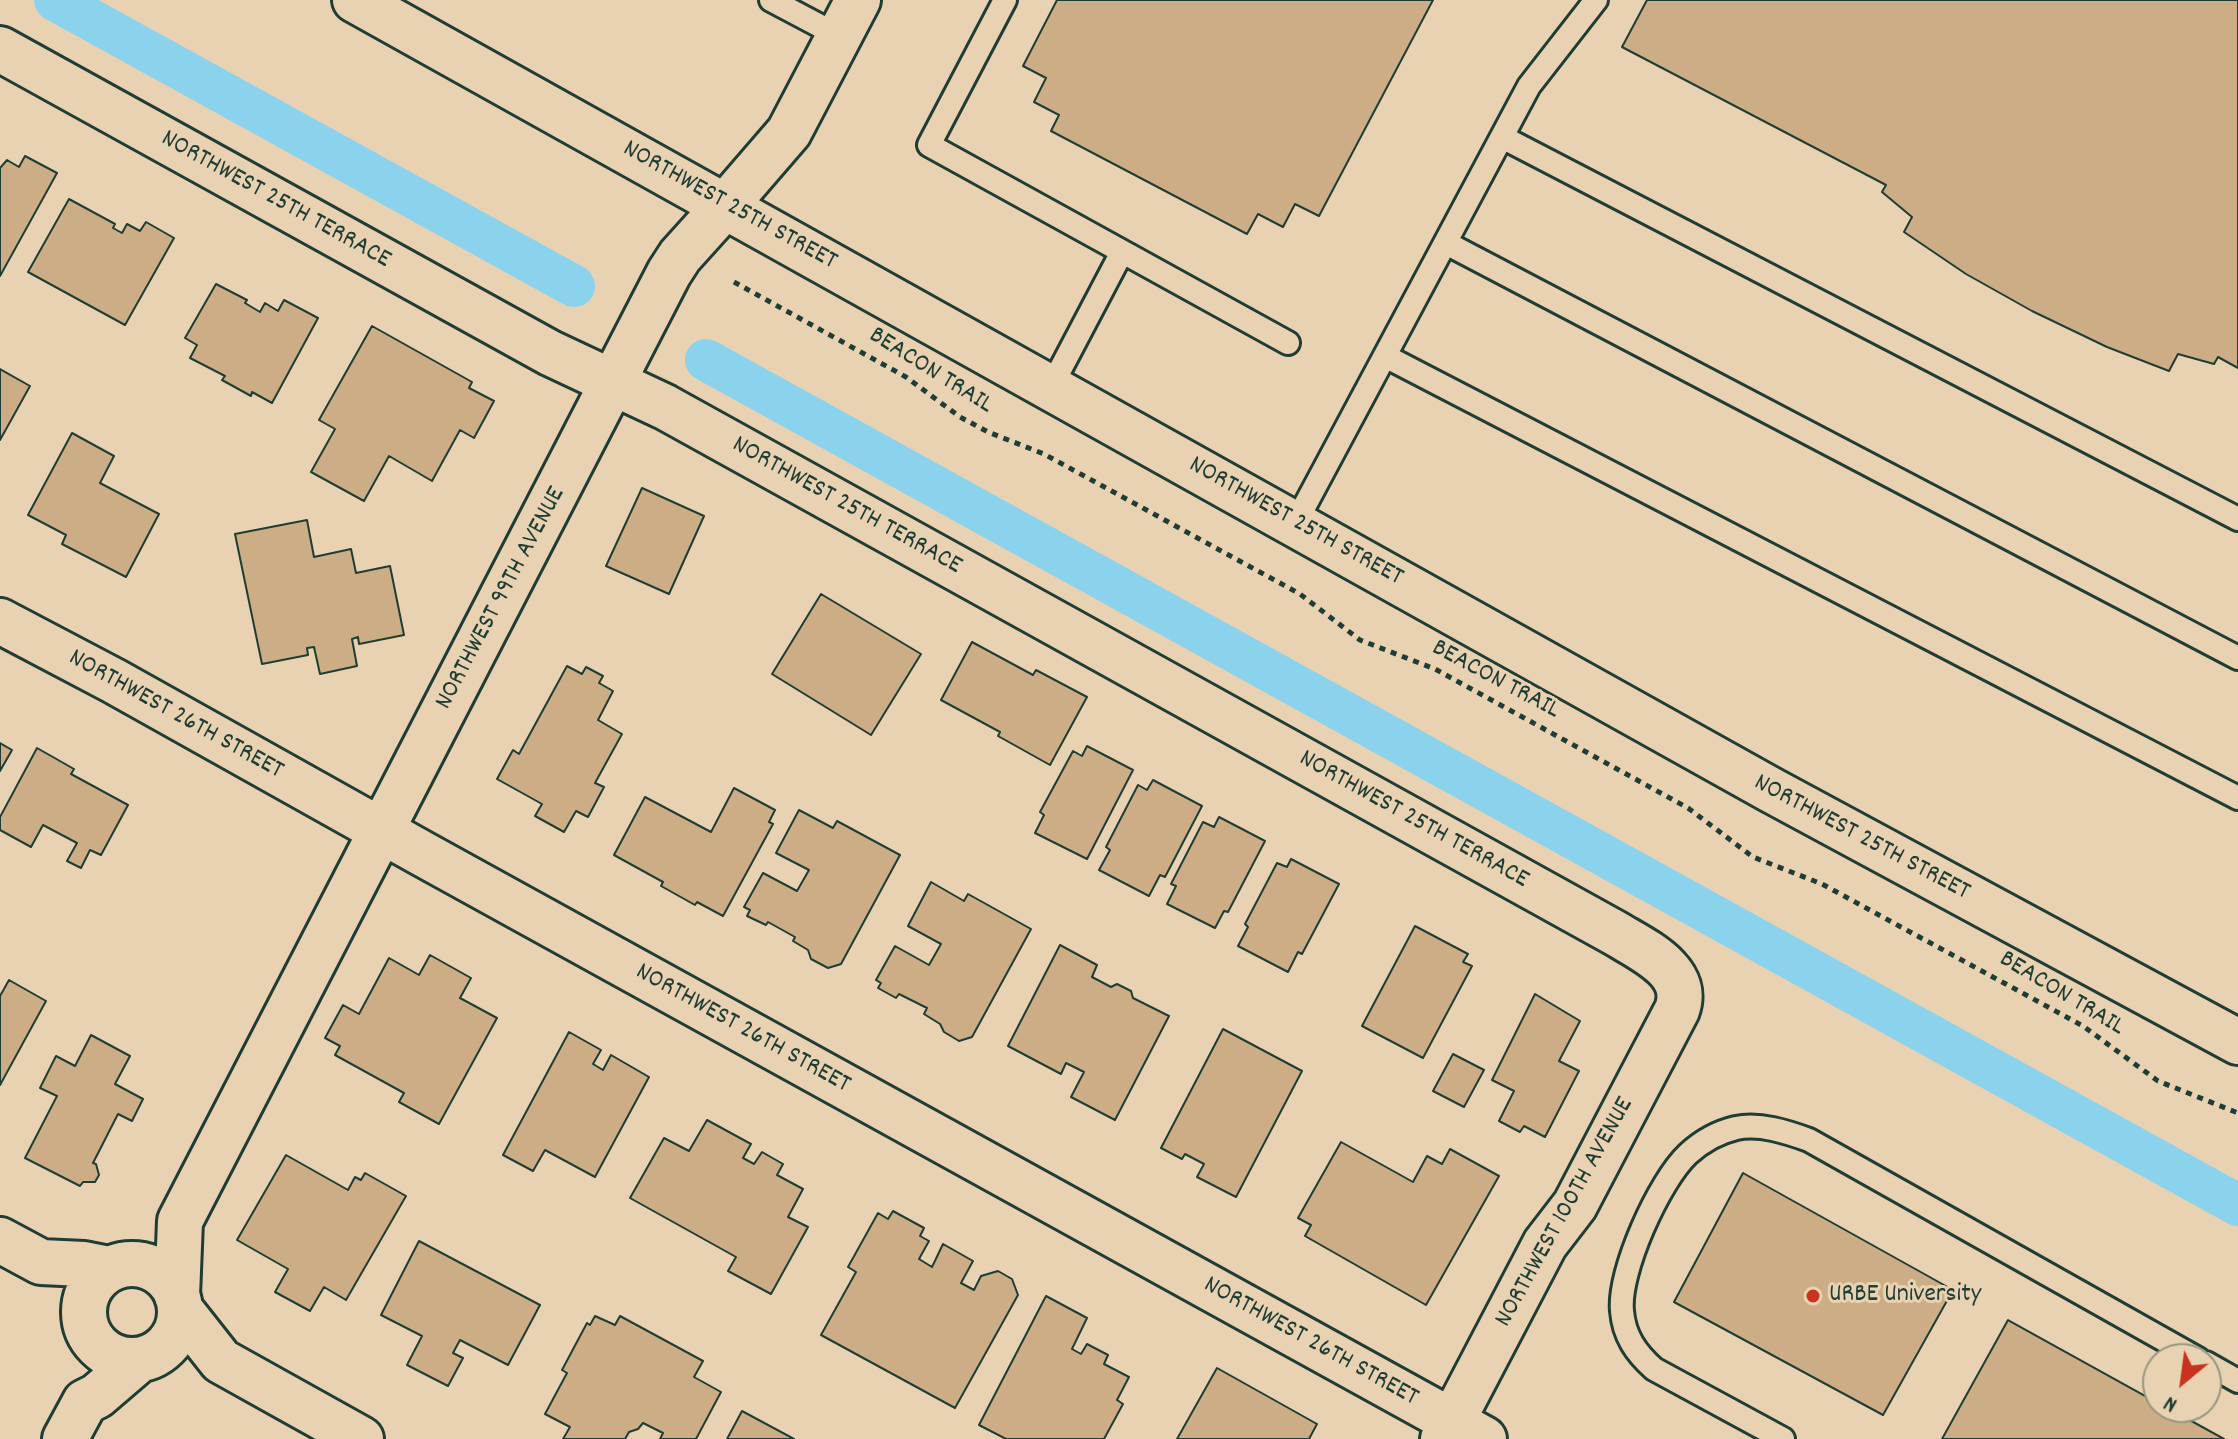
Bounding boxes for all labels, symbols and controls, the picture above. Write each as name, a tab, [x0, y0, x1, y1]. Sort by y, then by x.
street label: NORTHWEST 25TH TERRACE	[155, 125, 395, 277]
street label: NORTHWEST 25TH STREET	[616, 135, 842, 279]
street label: BEACON TRAIL	[862, 321, 998, 423]
street label: NORTHWEST 25TH TERRACE	[726, 431, 966, 583]
street label: NORTHWEST 25TH STREET	[1182, 451, 1408, 595]
street label: NORTHWEST 99TH AVENUE	[430, 482, 574, 716]
street label: BEACON TRAIL	[1425, 634, 1565, 728]
street label: NORTHWEST 26TH STREET	[62, 644, 288, 788]
street label: NORTHWEST 25TH TERRACE	[1293, 745, 1533, 897]
street label: NORTHWEST 25TH STREET	[1748, 769, 1974, 909]
street label: BEACON TRAIL	[1993, 945, 2129, 1045]
street label: NORTHWEST 26TH STREET	[629, 958, 855, 1102]
street label: NORTHWEST 100TH AVENUE	[1490, 1093, 1642, 1333]
street label: NORTHWEST 26TH STREET	[1197, 1271, 1423, 1415]
place label: URBE University	[1829, 1280, 1981, 1312]
marker: URBE University	[1804, 1287, 1822, 1305]
north arrow	[2142, 1343, 2222, 1423]
text: N	[2159, 1386, 2183, 1419]

